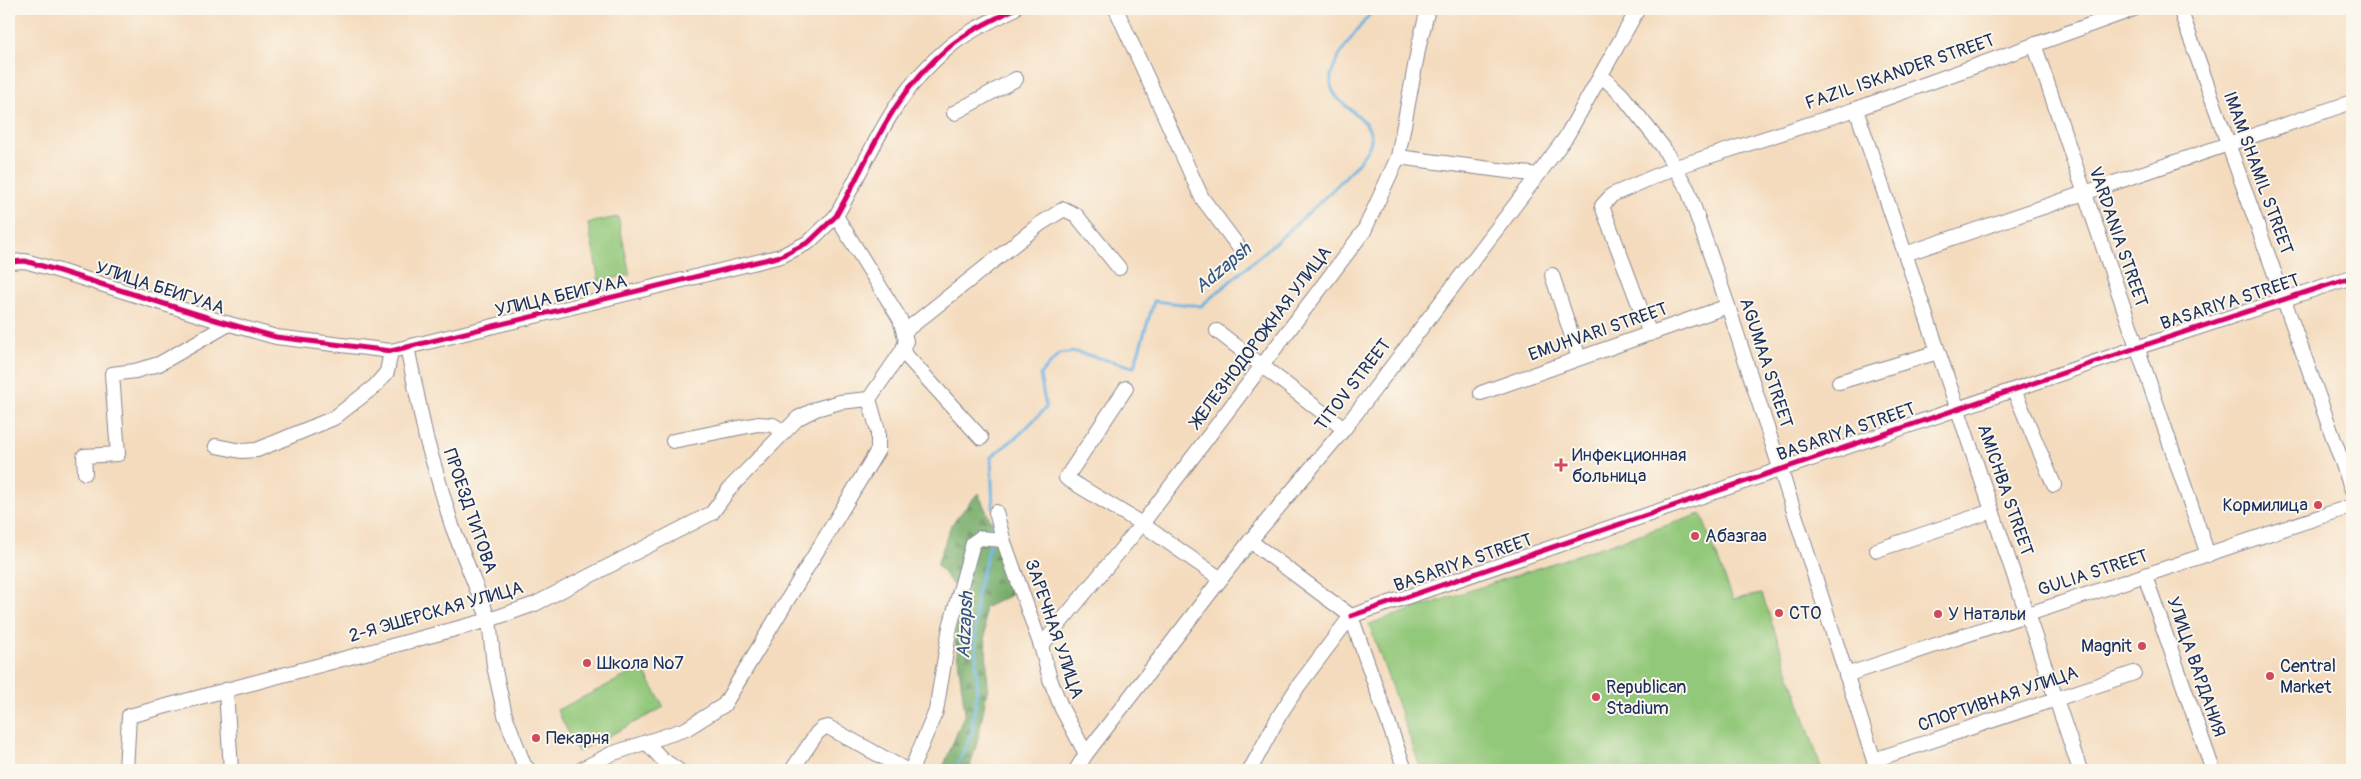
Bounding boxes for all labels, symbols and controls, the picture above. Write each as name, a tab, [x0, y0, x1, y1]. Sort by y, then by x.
street label: FAZIL ISKANDER STREET	[1802, 29, 1998, 115]
street label: IMAM SHAMIL STREET	[2218, 88, 2298, 258]
street label: VARDANIA STREET	[2083, 164, 2153, 310]
water label: Adzapsh	[1190, 237, 1257, 299]
street label: ЖЕЛЕЗНОДОРОЖНАЯ УЛИЦА	[1183, 241, 1337, 435]
street label: УЛИЦА БЕИГУАА	[92, 256, 228, 320]
street label: BASARIYA STREET	[2157, 269, 2303, 335]
street label: УЛИЦА БЕИГУАА	[493, 270, 629, 322]
street label: AGUMAA STREET	[1734, 295, 1798, 431]
street label: EMUHVARI STREET	[1525, 297, 1671, 367]
street label: TITOV STREET	[1310, 334, 1396, 436]
street label: BASARIYA STREET	[1774, 397, 1918, 467]
street label: AMICHBA STREET	[1972, 421, 2038, 559]
place label: Инфекционная больница	[1572, 444, 1686, 488]
street label: ПРОЕЗД ТИТОВА	[438, 446, 502, 577]
marker: Инфекционная больница	[1554, 458, 1568, 472]
place label: Кормилица	[2222, 494, 2308, 517]
marker: Кормилица	[2312, 499, 2324, 511]
place label: Абазгаа	[1705, 525, 1767, 548]
street label: BASARIYA STREET	[1391, 528, 1535, 598]
marker: Абазгаа	[1689, 530, 1701, 542]
street label: GULIA STREET	[2035, 544, 2151, 602]
street label: ЗАРЕЧНАЯ УЛИЦА	[1019, 556, 1089, 702]
street label: 2-Я ЭШЕРСКАЯ УЛИЦА	[346, 576, 526, 648]
water label: Adzapsh	[951, 590, 979, 659]
street label: УЛИЦА ВАРДАНИЯ	[2161, 594, 2231, 740]
place label: СТО	[1789, 602, 1822, 625]
place label: У Натальи	[1948, 603, 2026, 626]
marker: СТО	[1773, 607, 1785, 619]
marker: У Натальи	[1932, 608, 1944, 620]
place label: Magnit	[2081, 635, 2133, 658]
marker: Magnit	[2136, 640, 2148, 652]
place label: Школа №7	[597, 652, 684, 675]
place label: Central Market	[2280, 655, 2336, 699]
marker: Школа №7	[581, 657, 593, 669]
street label: СПОРТИВНАЯ УЛИЦА	[1915, 661, 2081, 737]
marker: Central Market	[2264, 670, 2276, 682]
place label: Republican Stadium	[1606, 676, 1686, 720]
marker: Republican Stadium	[1590, 691, 1602, 703]
place label: Пекарня	[546, 727, 609, 750]
marker: Пекарня	[530, 732, 542, 744]

